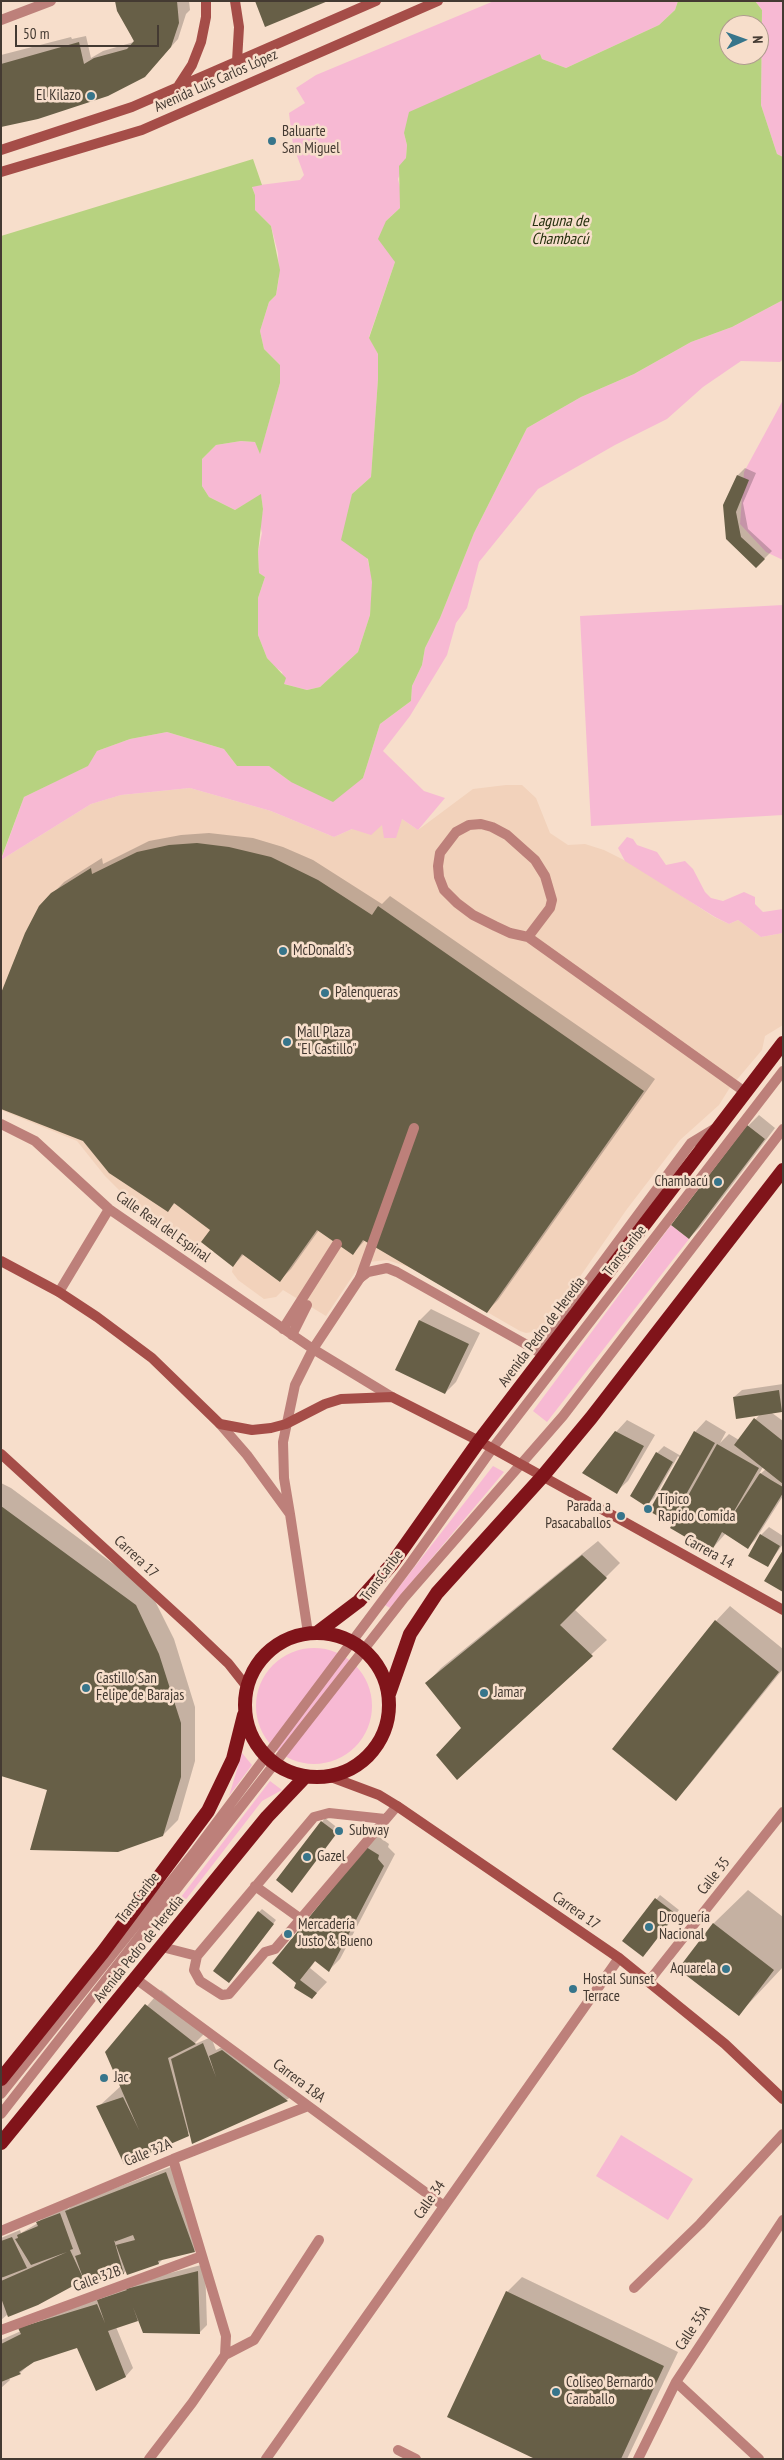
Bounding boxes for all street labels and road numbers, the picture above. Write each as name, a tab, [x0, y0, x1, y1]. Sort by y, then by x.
street label: Avenida Luis Carlos López	[151, 46, 281, 116]
street label: Calle Real del Espinal	[112, 1188, 214, 1266]
street label: TransCaribe	[599, 1222, 651, 1280]
street label: Avenida Pedro de Heredia	[495, 1273, 589, 1391]
street label: Carrera 14	[681, 1531, 737, 1573]
street label: Carrera 17	[110, 1532, 162, 1582]
street label: TransCaribe	[357, 1547, 407, 1605]
street label: Calle 35	[694, 1854, 734, 1898]
street label: TransCaribe	[112, 1869, 164, 1927]
street label: Carrera 17	[549, 1888, 603, 1934]
street label: Avenida Pedro de Heredia	[90, 1892, 188, 2006]
street label: Carrera 18A	[269, 2055, 329, 2107]
street label: Calle 32A	[122, 2135, 174, 2171]
street label: Calle 34	[410, 2177, 450, 2223]
street label: Calle 32B	[71, 2262, 123, 2296]
street label: Calle 35A	[672, 2302, 714, 2354]

